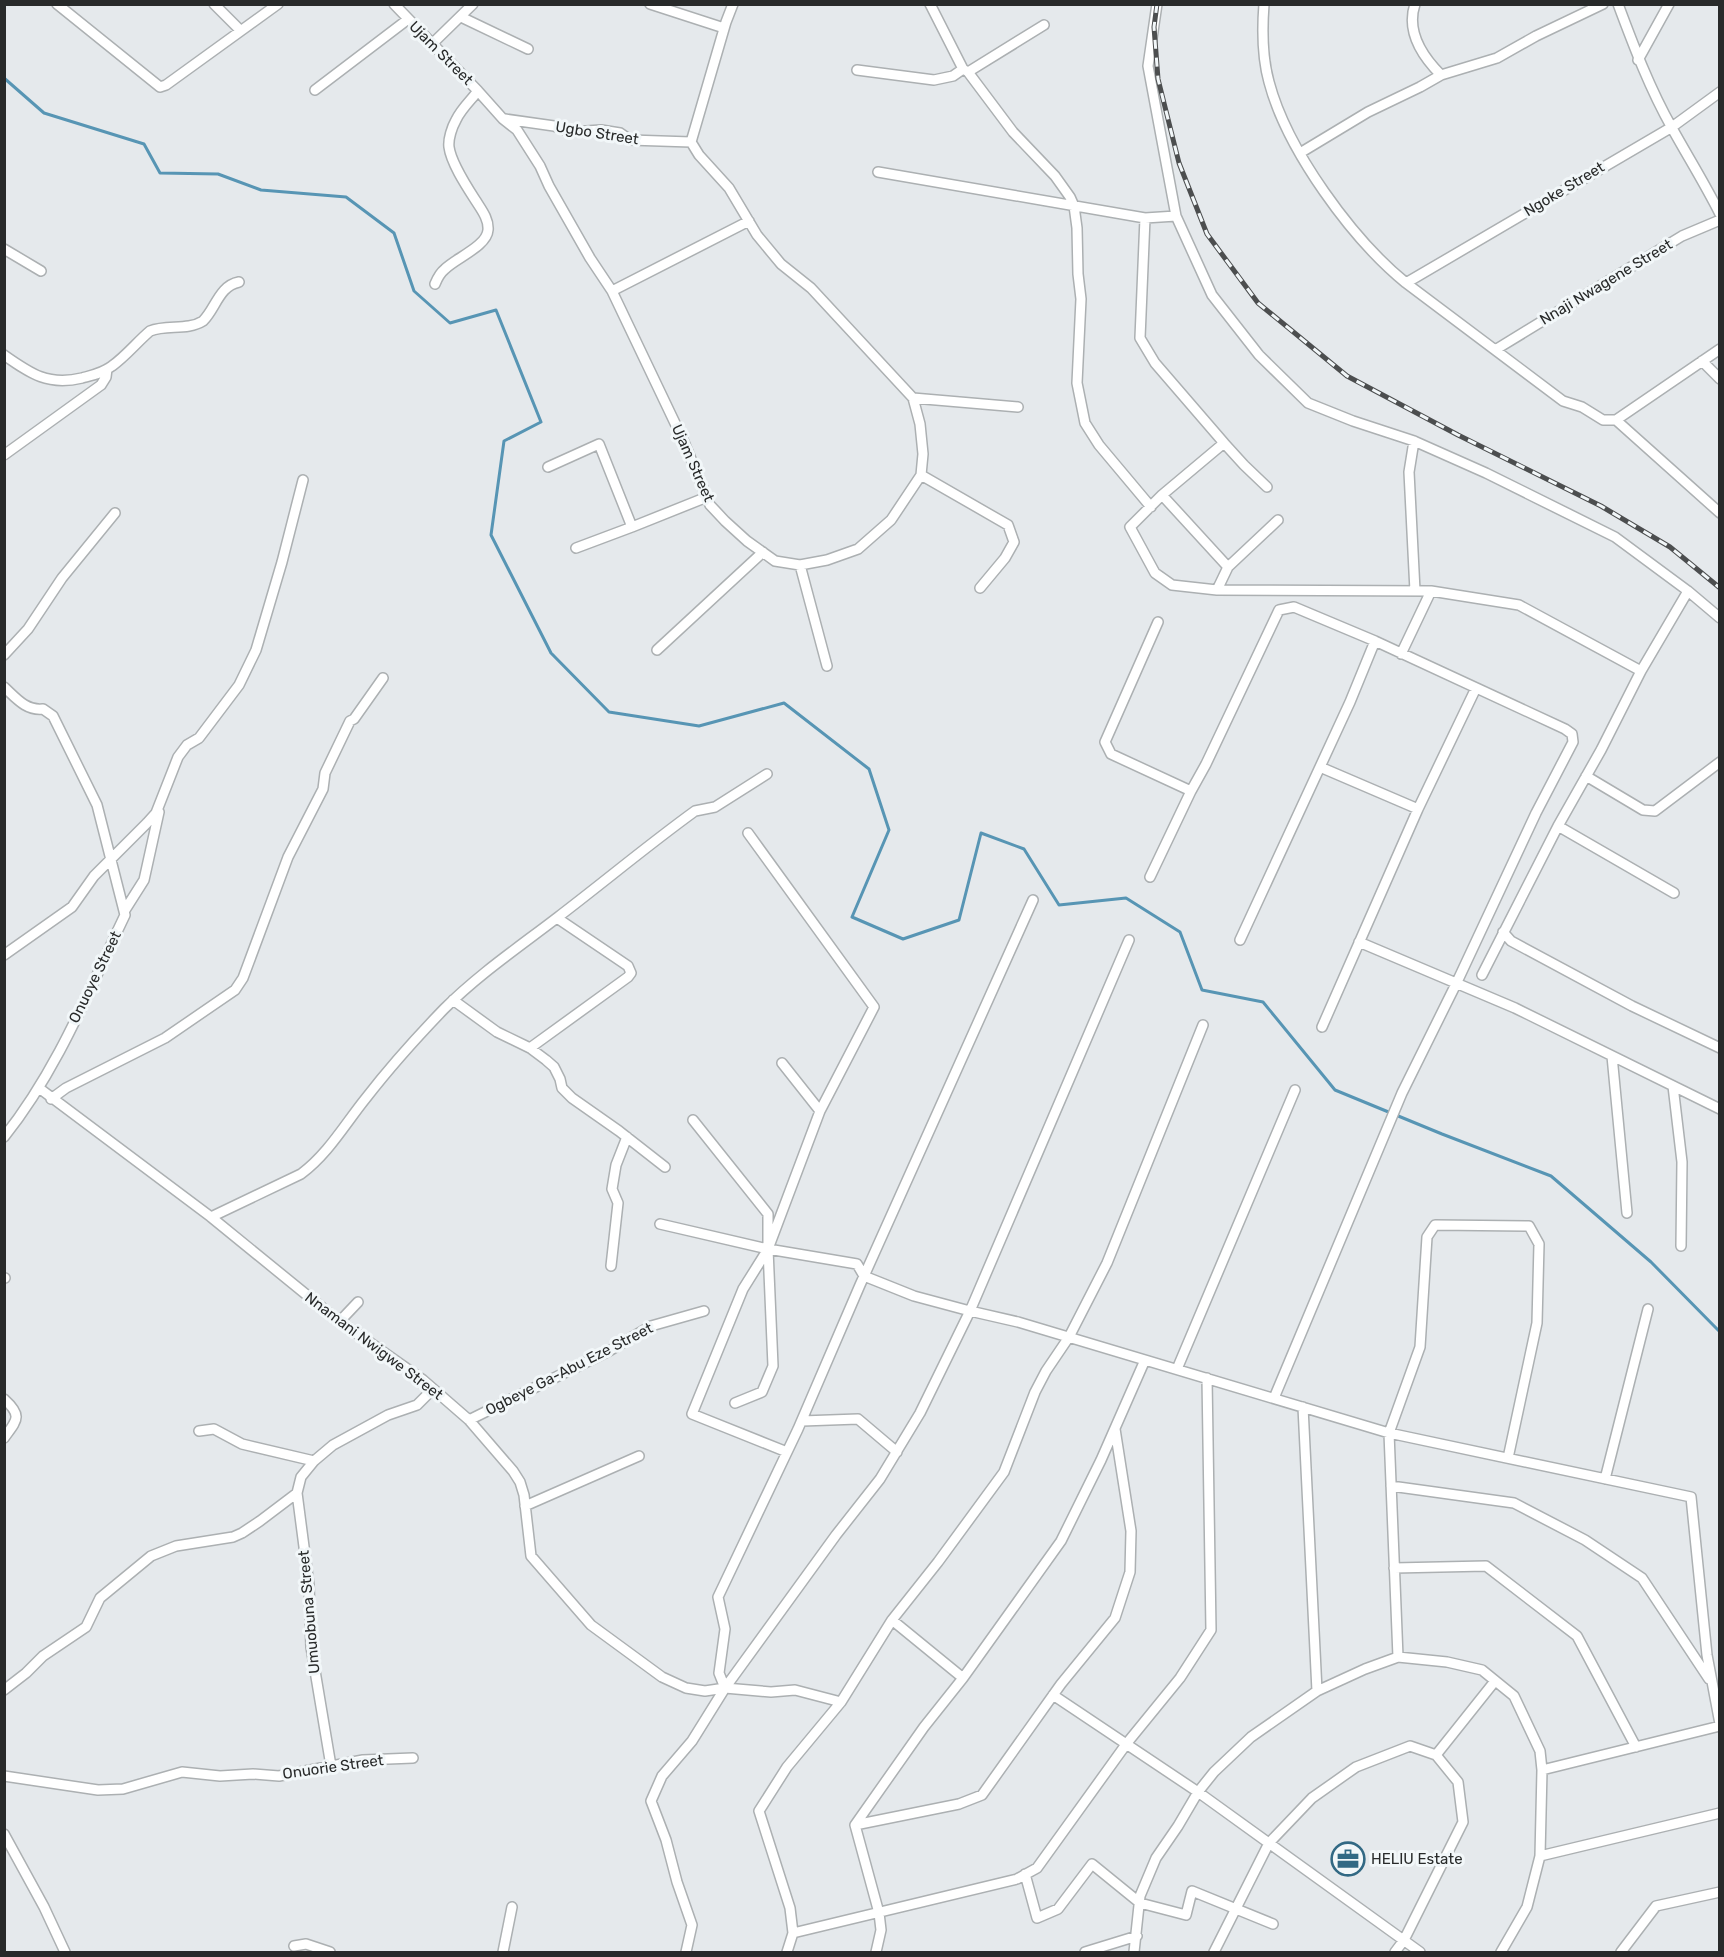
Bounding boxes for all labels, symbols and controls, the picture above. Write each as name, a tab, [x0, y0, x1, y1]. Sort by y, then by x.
street label: Ujam Street	[405, 17, 477, 89]
street label: Ugbo Street	[554, 118, 640, 148]
street label: Ngoke Street	[1520, 158, 1608, 220]
street label: Nnaji Nwagene Street	[1536, 235, 1676, 329]
street label: Ujam Street	[668, 421, 718, 505]
street label: Onuoye Street	[65, 928, 125, 1026]
street label: Nnamani Nwigwe Street	[301, 1288, 447, 1404]
street label: Ogbeye Ga-Abu Eze Street	[482, 1319, 656, 1419]
street label: Umuobuna Street	[295, 1549, 323, 1674]
street label: Onuorie Street	[281, 1751, 385, 1783]
office icon: HELIU Estate	[1330, 1841, 1366, 1877]
place label: HELIU Estate	[1371, 1850, 1463, 1868]

